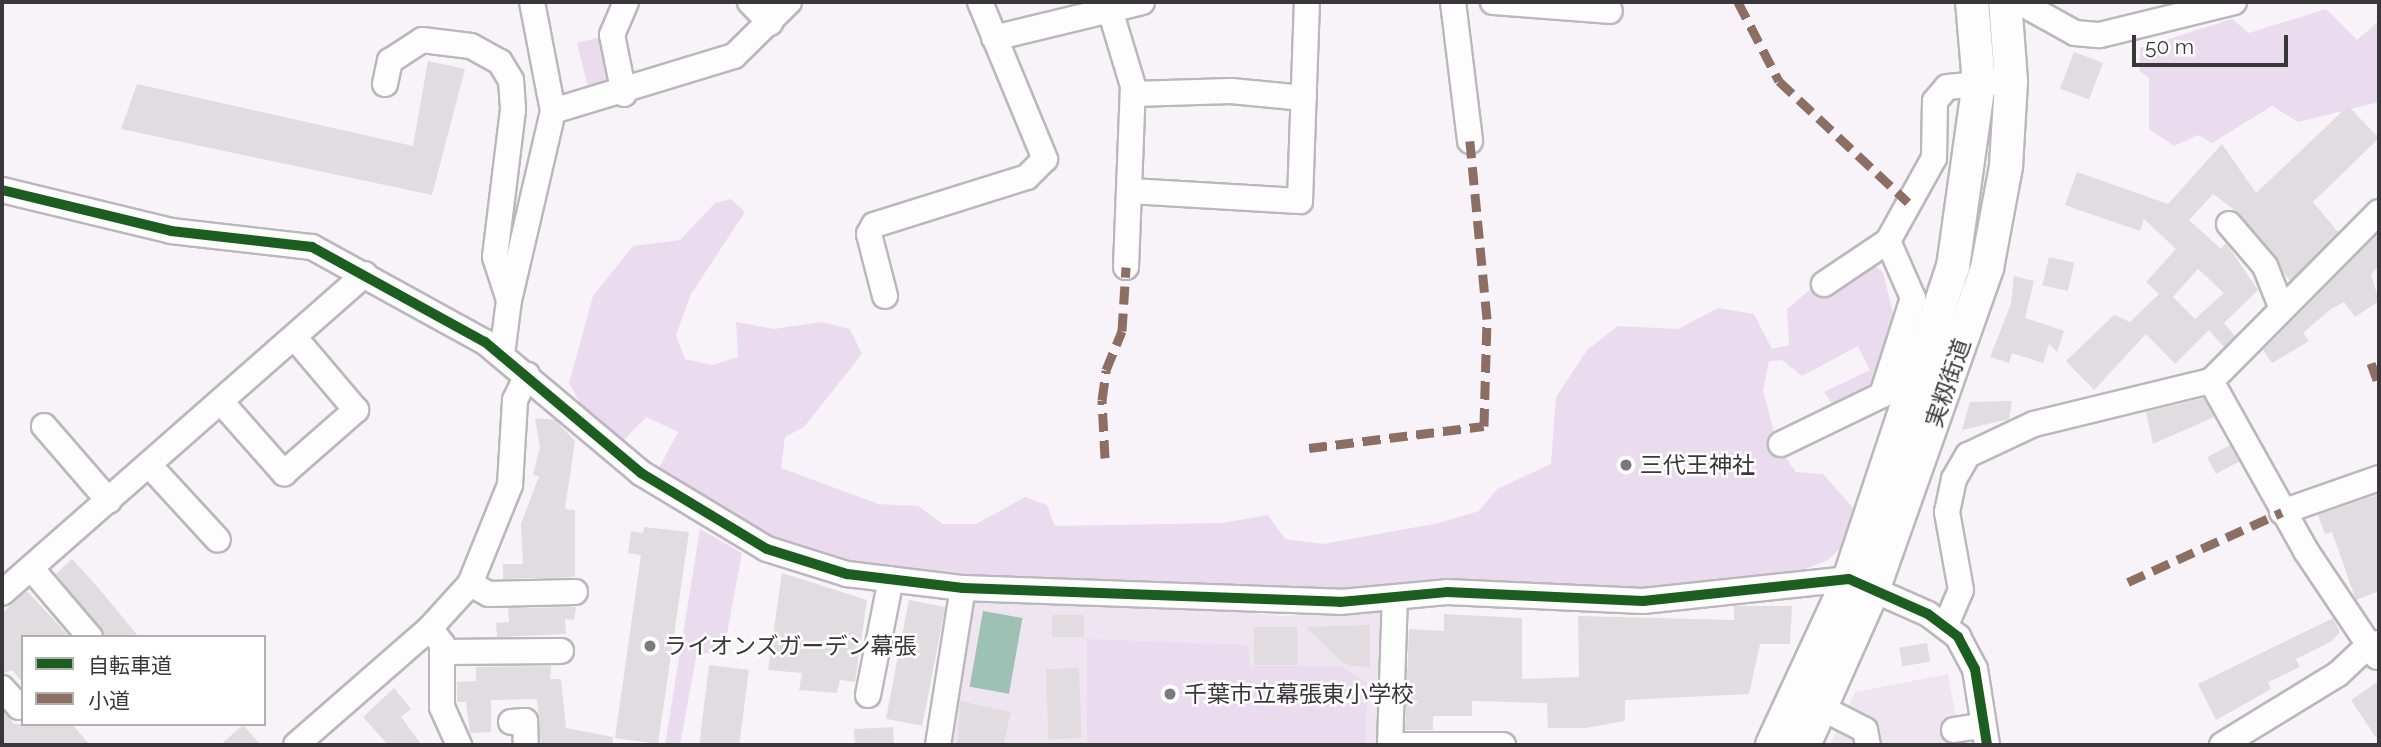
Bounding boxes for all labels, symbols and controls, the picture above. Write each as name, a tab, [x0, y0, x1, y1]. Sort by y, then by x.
scale bar	[2136, 21, 2292, 65]
text: 50 m	[2145, 34, 2194, 59]
street label: 実籾街道	[1920, 335, 1976, 431]
place label: 三代王神社	[1640, 451, 1755, 479]
marker: 三代王神社	[1618, 457, 1634, 473]
place label: ライオンズガーデン幕張	[664, 632, 917, 660]
legend	[21, 635, 266, 726]
marker: ライオンズガーデン幕張	[642, 638, 658, 654]
text: 自転車道	[88, 653, 172, 678]
place label: 千葉市立幕張東小学校	[1184, 680, 1414, 708]
marker: 千葉市立幕張東小学校	[1162, 686, 1178, 702]
text: 小道	[88, 688, 130, 713]

